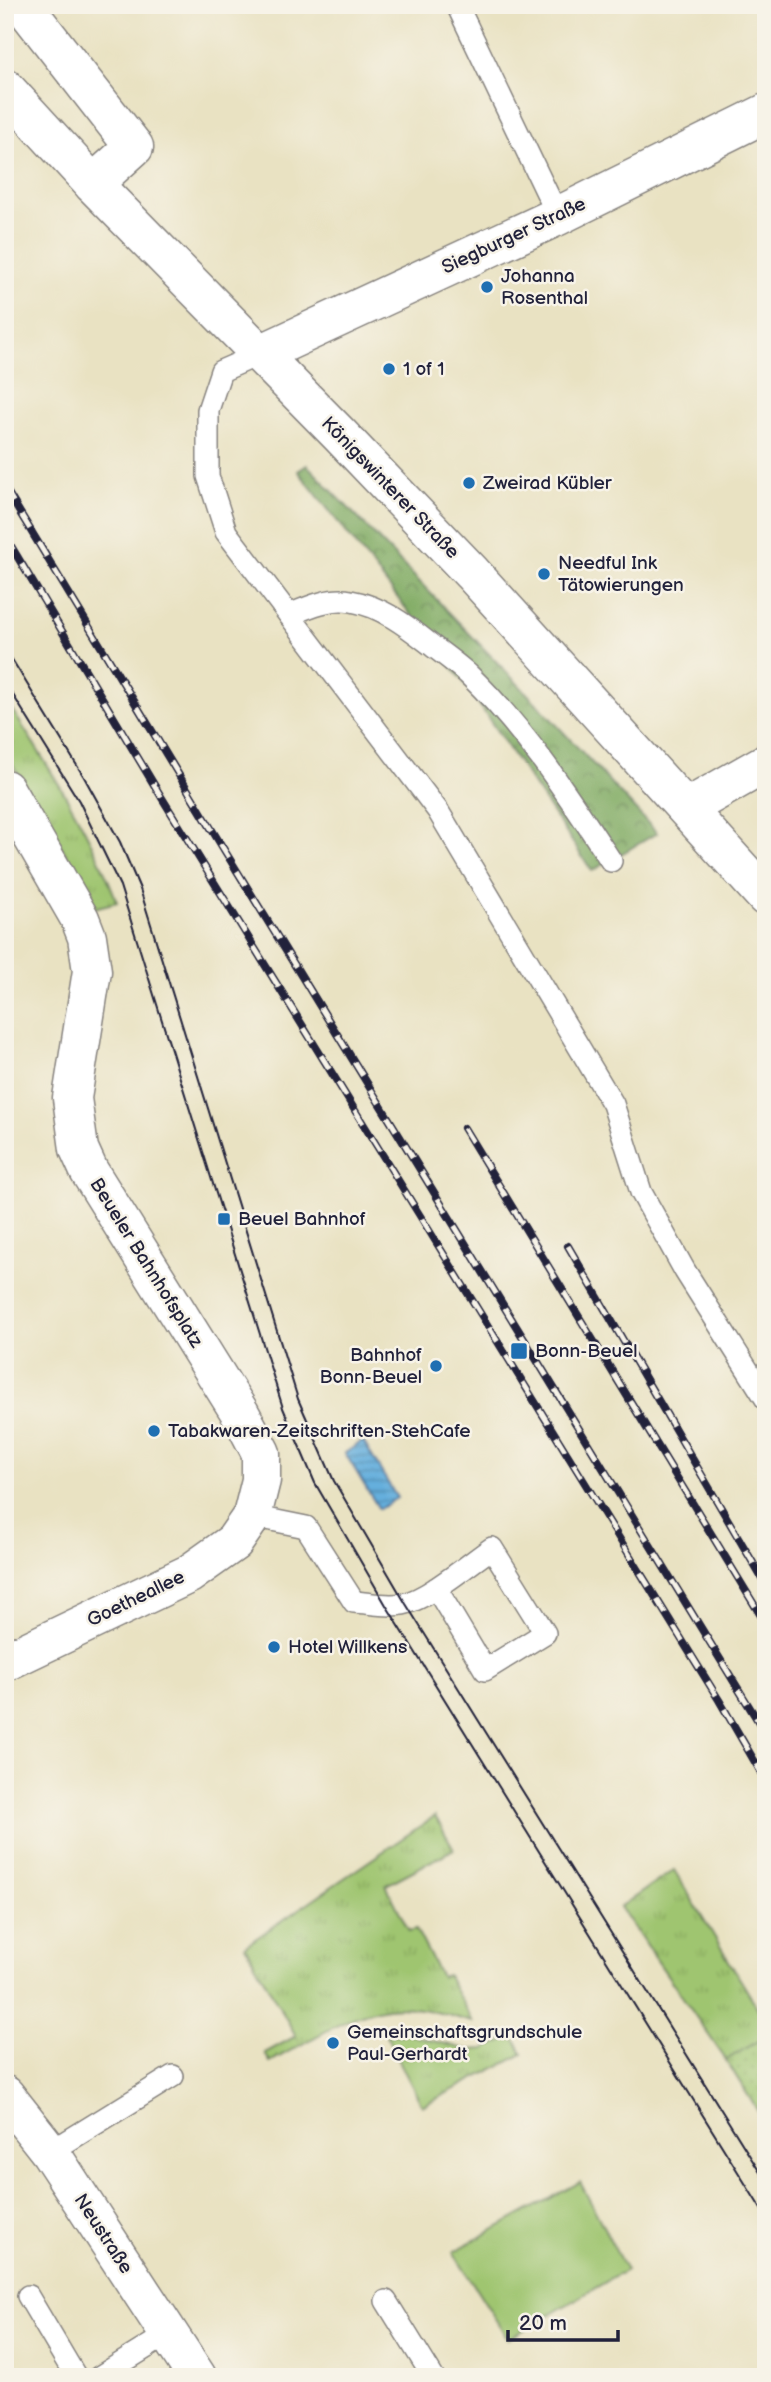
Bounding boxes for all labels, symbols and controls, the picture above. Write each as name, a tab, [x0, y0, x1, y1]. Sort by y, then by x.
street label: Siegburger Straße	[438, 193, 590, 279]
place label: Johanna Rosenthal	[501, 265, 588, 310]
marker: Johanna Rosenthal	[479, 279, 495, 295]
place label: 1 of 1	[403, 358, 445, 381]
marker: 1 of 1	[381, 361, 397, 377]
street label: Königswinterer Straße	[316, 412, 464, 564]
place label: Zweirad Kübler	[482, 472, 613, 495]
marker: Zweirad Kübler	[461, 475, 477, 491]
place label: Needful Ink Tätowierungen	[558, 552, 684, 597]
marker: Needful Ink Tätowierungen	[536, 566, 552, 582]
street label: Beueler Bahnhofsplatz	[85, 1174, 208, 1353]
place label: Beuel Bahnhof	[238, 1208, 366, 1231]
marker: Beuel Bahnhof	[216, 1211, 232, 1227]
place label: Bonn-Beuel	[535, 1340, 638, 1363]
marker: Bonn-Beuel	[509, 1341, 529, 1361]
place label: Bahnhof Bonn-Beuel	[319, 1344, 422, 1389]
marker: Bahnhof Bonn-Beuel	[428, 1358, 444, 1374]
place label: Tabakwaren-Zeitschriften-StehCafe	[168, 1420, 471, 1443]
marker: Tabakwaren-Zeitschriften-StehCafe	[146, 1423, 162, 1439]
street label: Goetheallee	[84, 1566, 188, 1632]
place label: Hotel Willkens	[288, 1636, 407, 1659]
marker: Hotel Willkens	[266, 1639, 282, 1655]
place label: Gemeinschaftsgrundschule Paul-Gerhardt	[347, 2021, 582, 2066]
marker: Gemeinschaftsgrundschule Paul-Gerhardt	[325, 2035, 341, 2051]
street label: Neustraße	[69, 2190, 137, 2278]
scale bar	[508, 2298, 619, 2342]
text: 20 m	[519, 2311, 567, 2336]

